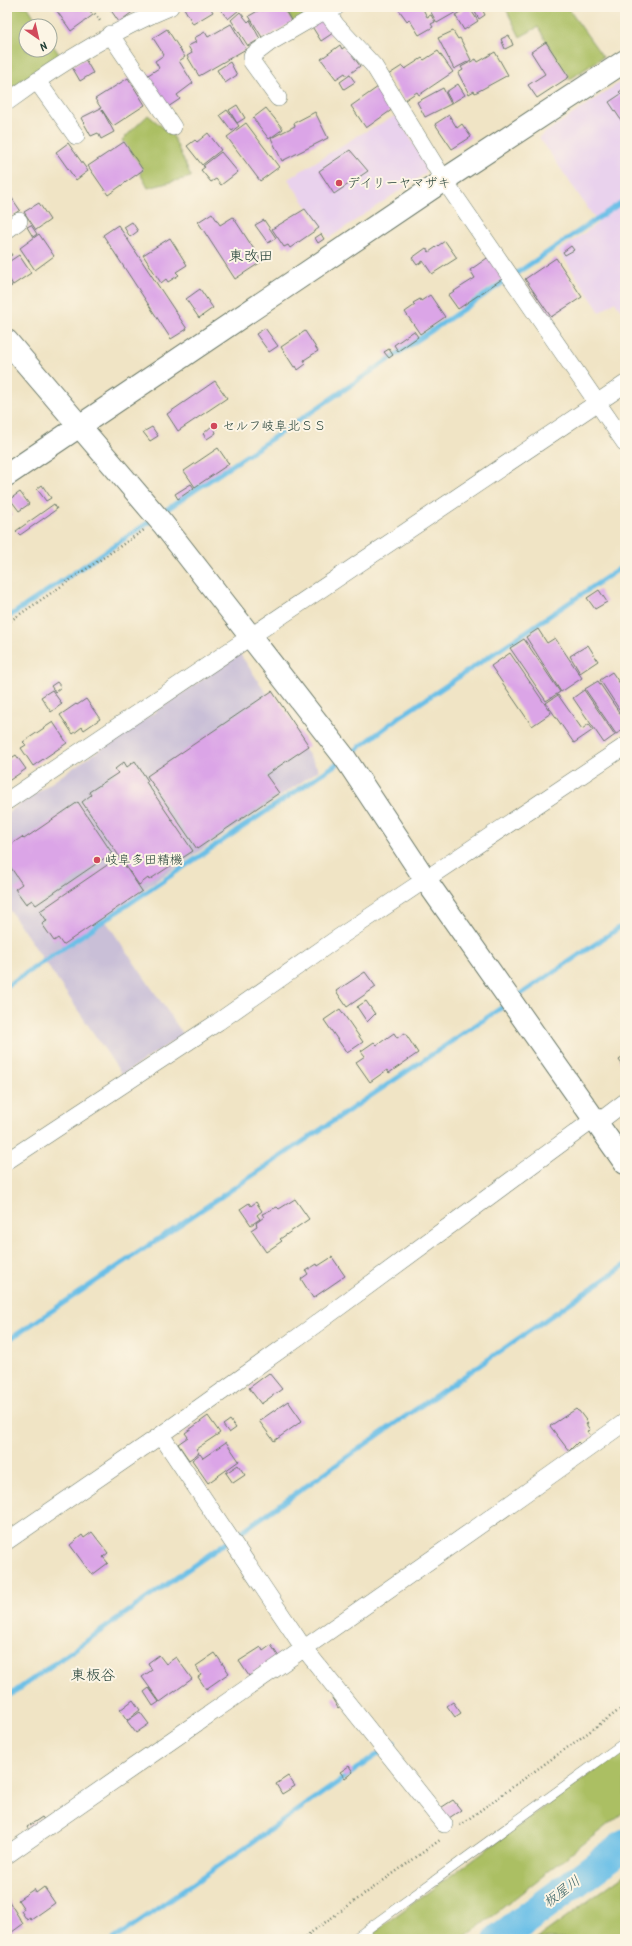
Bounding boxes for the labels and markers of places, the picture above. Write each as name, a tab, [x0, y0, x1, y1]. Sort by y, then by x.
place label: デイリーヤマザキ	[347, 173, 450, 194]
marker: デイリーヤマザキ	[334, 178, 344, 188]
place label: セルフ岐阜北ＳＳ	[222, 416, 327, 437]
marker: セルフ岐阜北ＳＳ	[209, 421, 219, 431]
place label: 岐阜多田精機	[105, 850, 183, 871]
marker: 岐阜多田精機	[92, 855, 102, 865]

